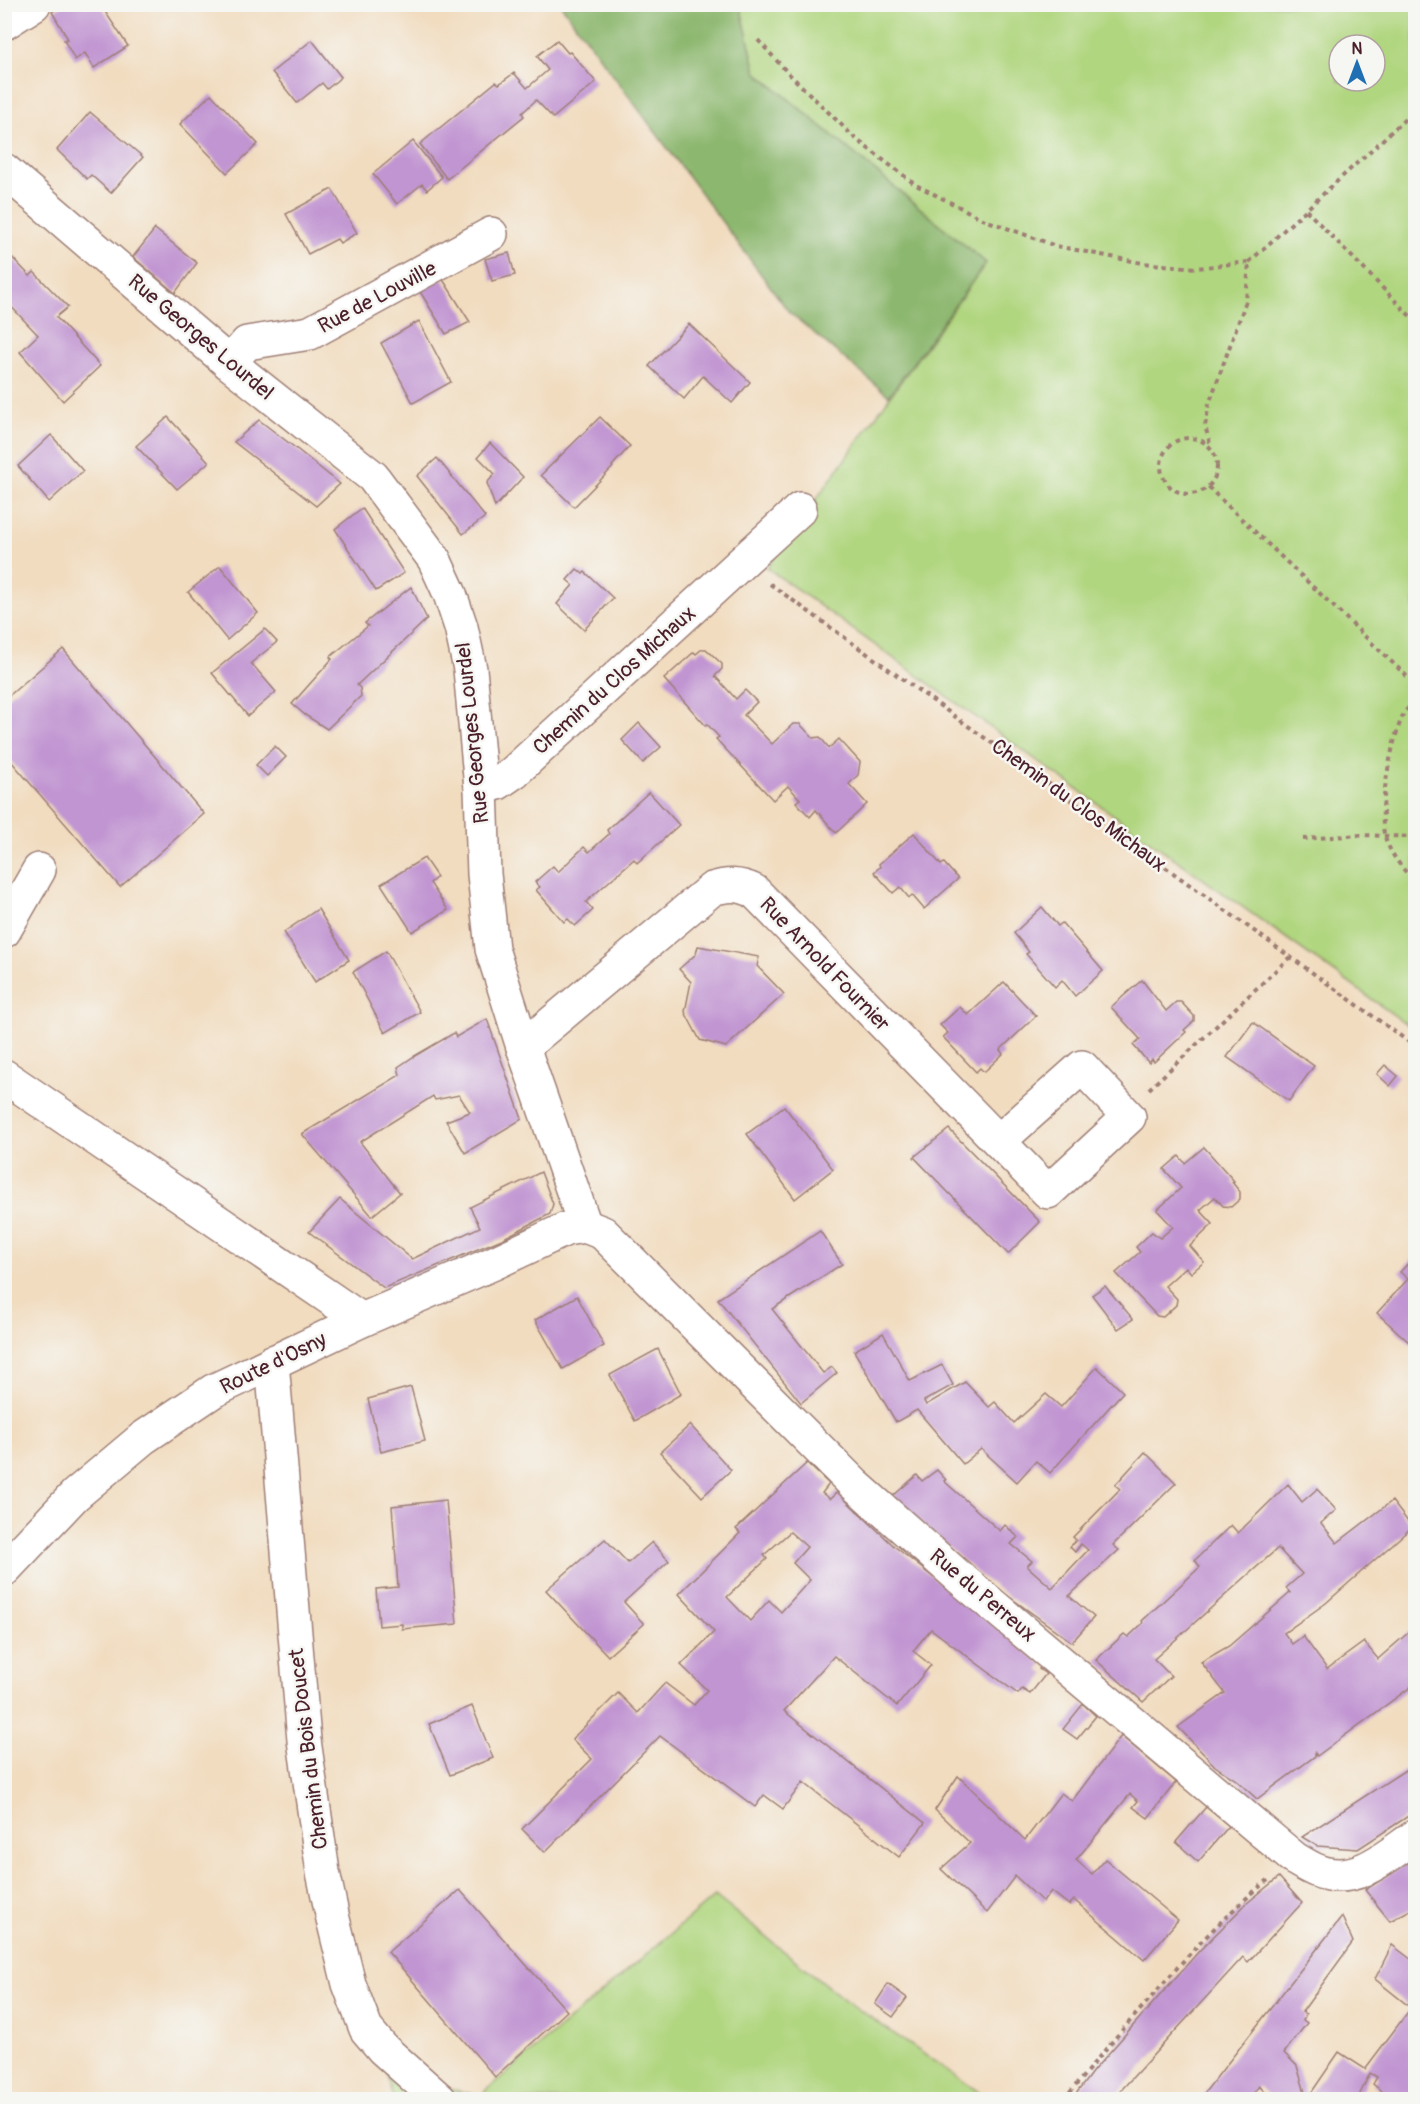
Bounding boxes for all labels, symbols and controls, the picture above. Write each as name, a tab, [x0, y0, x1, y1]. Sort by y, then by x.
north arrow	[1327, 33, 1387, 93]
text: N	[1352, 39, 1363, 59]
street label: Rue de Louville	[313, 255, 442, 340]
street label: Rue Georges Lourdel	[122, 268, 279, 406]
street label: Chemin du Clos Michaux	[527, 600, 701, 761]
street label: Rue Georges Lourdel	[450, 641, 495, 825]
street label: Chemin du Clos Michaux	[986, 733, 1172, 878]
street label: Rue Arnold Fournier	[754, 891, 896, 1038]
street label: Route d'Osny	[216, 1326, 331, 1401]
street label: Rue du Perreux	[924, 1543, 1042, 1648]
street label: Chemin du Bois Doucet	[283, 1646, 334, 1851]

